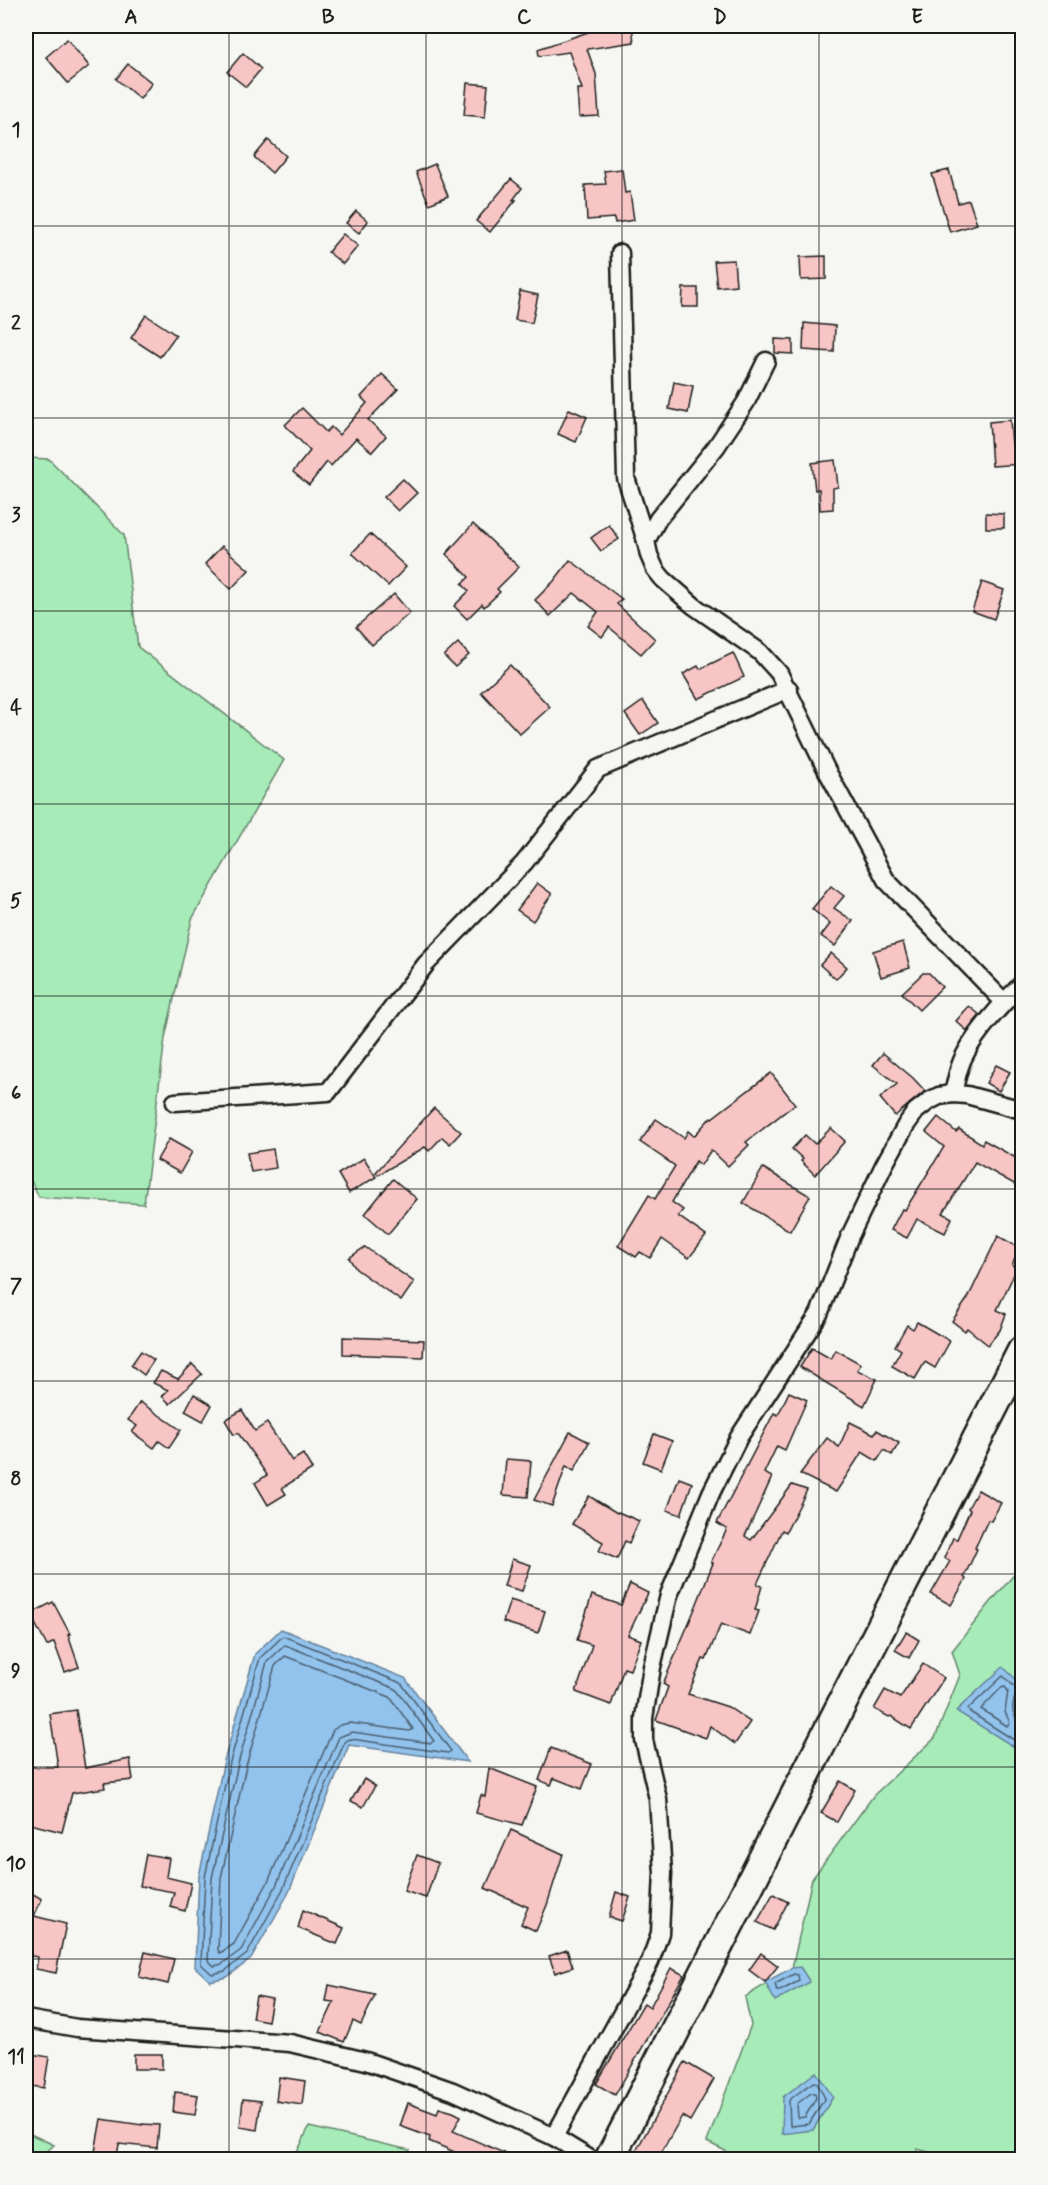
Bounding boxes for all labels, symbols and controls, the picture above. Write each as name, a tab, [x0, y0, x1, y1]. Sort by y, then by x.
text: A	[124, 4, 138, 31]
text: B	[322, 4, 335, 31]
text: C	[517, 4, 532, 31]
text: D	[713, 4, 727, 31]
text: E	[911, 4, 923, 31]
text: 1	[12, 117, 20, 144]
text: 2	[11, 310, 21, 337]
text: 3	[11, 502, 21, 529]
text: 4	[10, 695, 22, 722]
text: 5	[10, 888, 22, 915]
text: 6	[11, 1080, 21, 1107]
text: 7	[10, 1273, 22, 1300]
text: 8	[10, 1466, 22, 1493]
text: 9	[11, 1658, 21, 1685]
text: 10	[6, 1851, 26, 1878]
text: 11	[7, 2044, 25, 2071]

